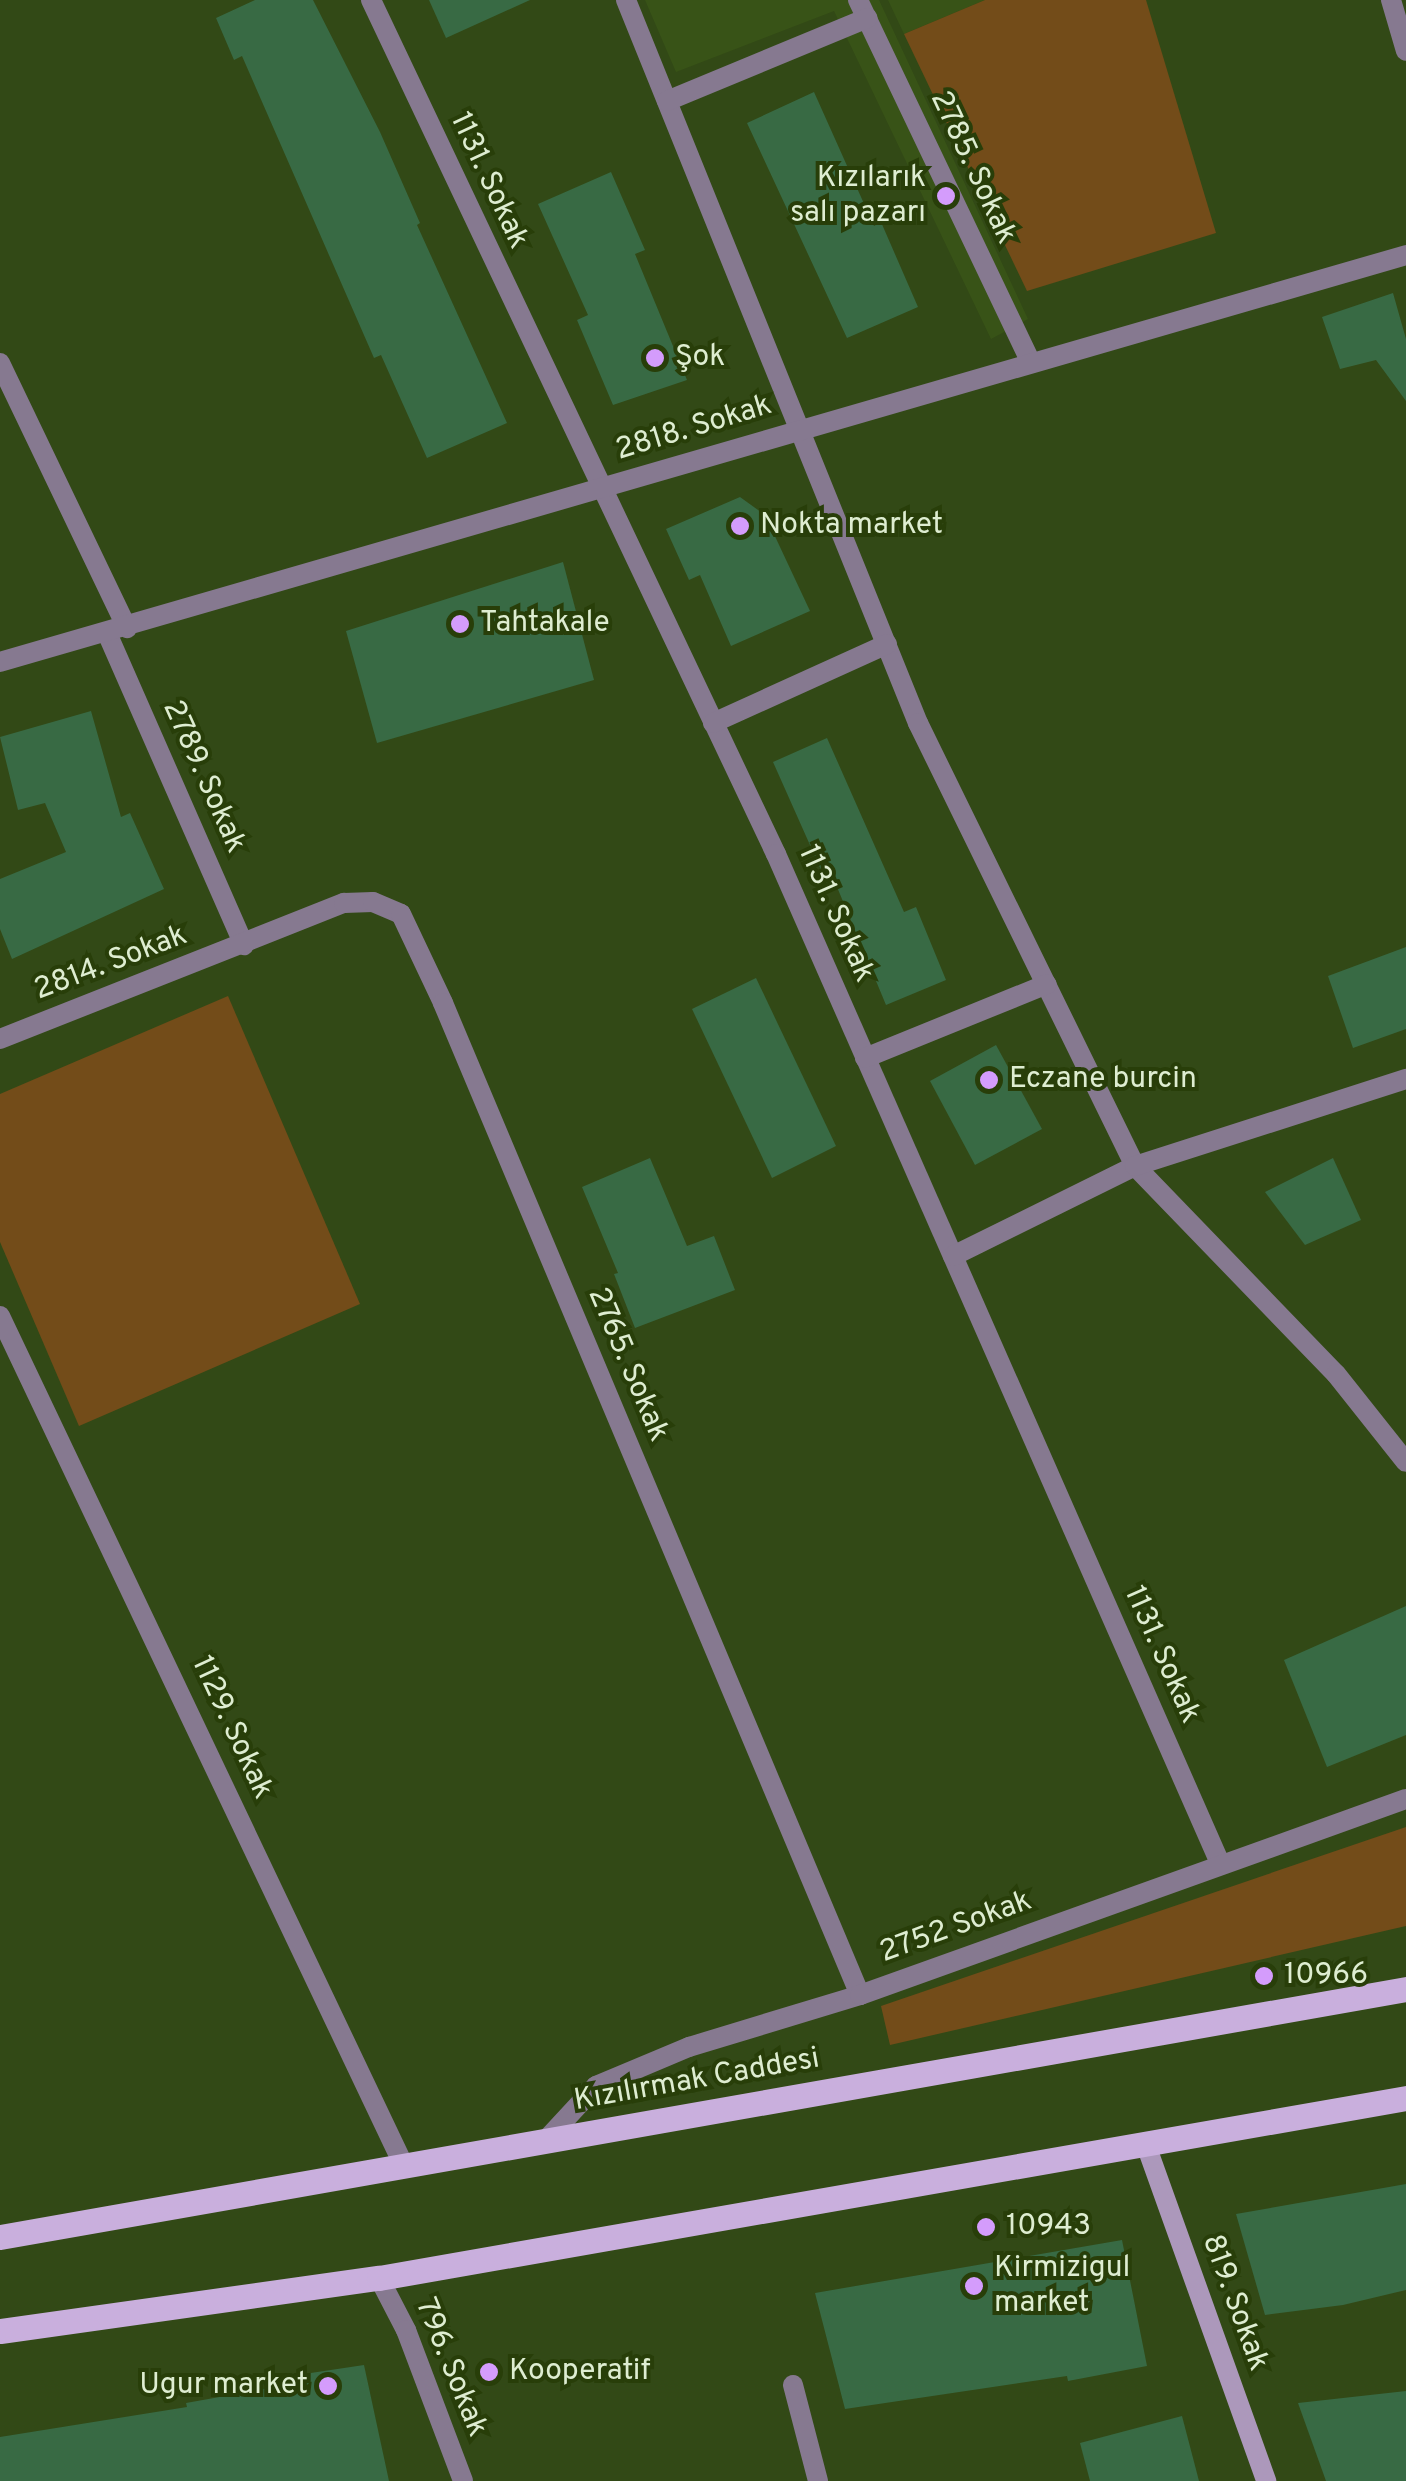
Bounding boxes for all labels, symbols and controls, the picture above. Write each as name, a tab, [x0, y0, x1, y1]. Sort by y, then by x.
street label: 2785. Sokak	[921, 86, 1023, 250]
street label: 1131. Sokak	[441, 107, 535, 255]
place label: Kızılarık salı pazarı	[790, 161, 926, 232]
marker: Kızılarık salı pazarı	[935, 185, 957, 207]
place label: Şok	[675, 340, 725, 376]
marker: Şok	[644, 347, 666, 369]
street label: 2818. Sokak	[612, 388, 776, 470]
place label: Nokta market	[760, 508, 943, 544]
marker: Nokta market	[729, 515, 751, 537]
place label: Tahtakale	[480, 606, 610, 642]
marker: Tahtakale	[449, 613, 471, 635]
street label: 2789. Sokak	[153, 695, 253, 859]
street label: 1131. Sokak	[789, 840, 881, 988]
street label: 2814. Sokak	[30, 918, 192, 1010]
place label: Eczane burcin	[1009, 1062, 1197, 1098]
marker: Eczane burcin	[978, 1069, 1000, 1091]
street label: 2765. Sokak	[578, 1283, 676, 1447]
street label: 1131. Sokak	[1115, 1581, 1207, 1729]
street label: 1129. Sokak	[182, 1651, 280, 1805]
street label: 2752 Sokak	[875, 1884, 1037, 1972]
place label: 10966	[1284, 1958, 1368, 1994]
marker: 10966	[1253, 1965, 1275, 1987]
street label: Kızılırmak Caddesi	[571, 2042, 823, 2120]
place label: 10943	[1006, 2209, 1091, 2245]
marker: 10943	[975, 2216, 997, 2238]
street label: 819. Sokak	[1193, 2230, 1275, 2376]
place label: Kirmizigul market	[994, 2251, 1130, 2322]
marker: Kirmizigul market	[963, 2275, 985, 2297]
street label: 796. Sokak	[406, 2293, 494, 2443]
place label: Kooperatif	[509, 2354, 650, 2390]
marker: Kooperatif	[478, 2361, 500, 2383]
place label: Ugur market	[139, 2368, 308, 2404]
marker: Ugur market	[317, 2375, 339, 2397]

